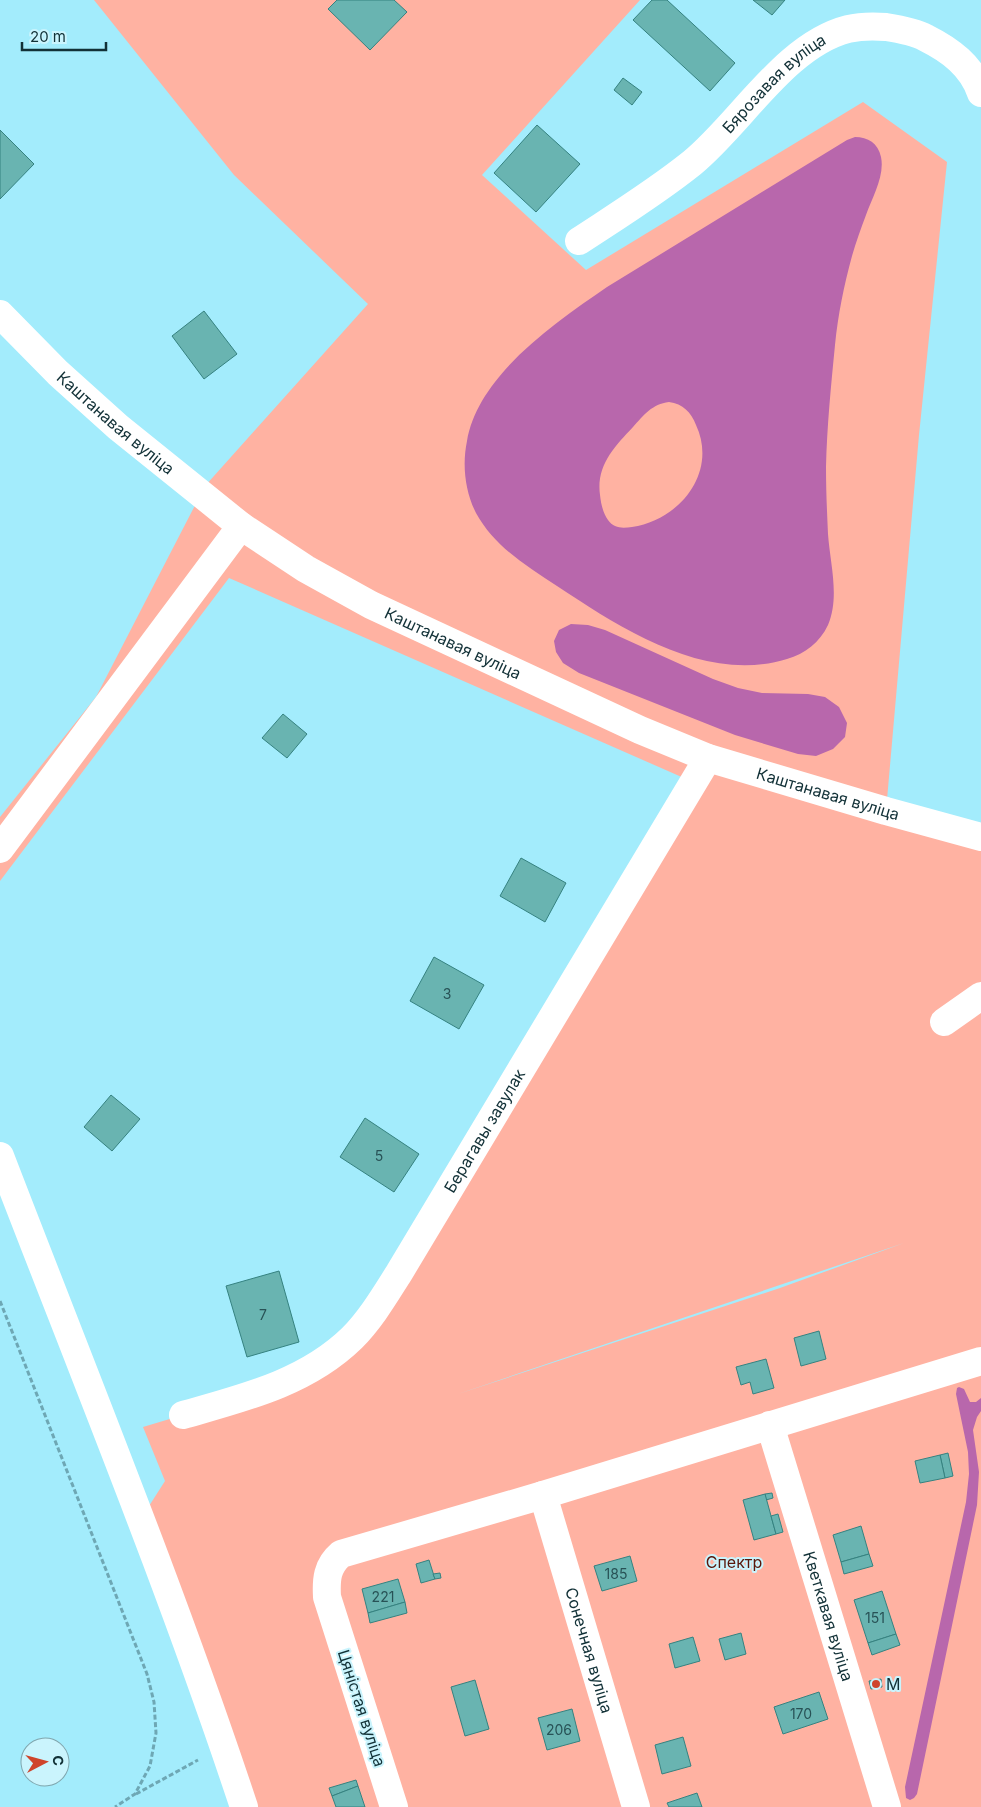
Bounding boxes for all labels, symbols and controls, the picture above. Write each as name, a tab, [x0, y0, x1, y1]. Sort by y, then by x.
scale bar	[22, 20, 106, 52]
text: 20 m	[30, 27, 66, 46]
street label: Бярозавая вуліца	[718, 29, 829, 137]
street label: Каштанавая вуліца	[53, 367, 178, 478]
street label: Каштанавая вуліца	[382, 603, 524, 683]
street label: Каштанавая вуліца	[754, 763, 902, 824]
house number: 3	[443, 985, 451, 1002]
street label: Берагавы завулак	[439, 1065, 529, 1196]
house number: 5	[375, 1147, 383, 1164]
house number: 7	[259, 1306, 267, 1323]
street label: Кветкавая вуліца	[799, 1549, 858, 1684]
park label: Спектр	[706, 1552, 762, 1572]
house number: 185	[605, 1565, 627, 1582]
street label: Сонечная вуліца	[561, 1585, 617, 1716]
house number: 221	[372, 1588, 394, 1605]
house number: 151	[865, 1609, 885, 1626]
street label: Цяністая вуліца	[334, 1647, 390, 1769]
place label: М	[886, 1674, 900, 1694]
marker: М	[870, 1678, 882, 1690]
house number: 170	[790, 1705, 812, 1722]
house number: 206	[546, 1721, 572, 1738]
north arrow	[20, 1737, 70, 1787]
text: С	[49, 1755, 67, 1767]

